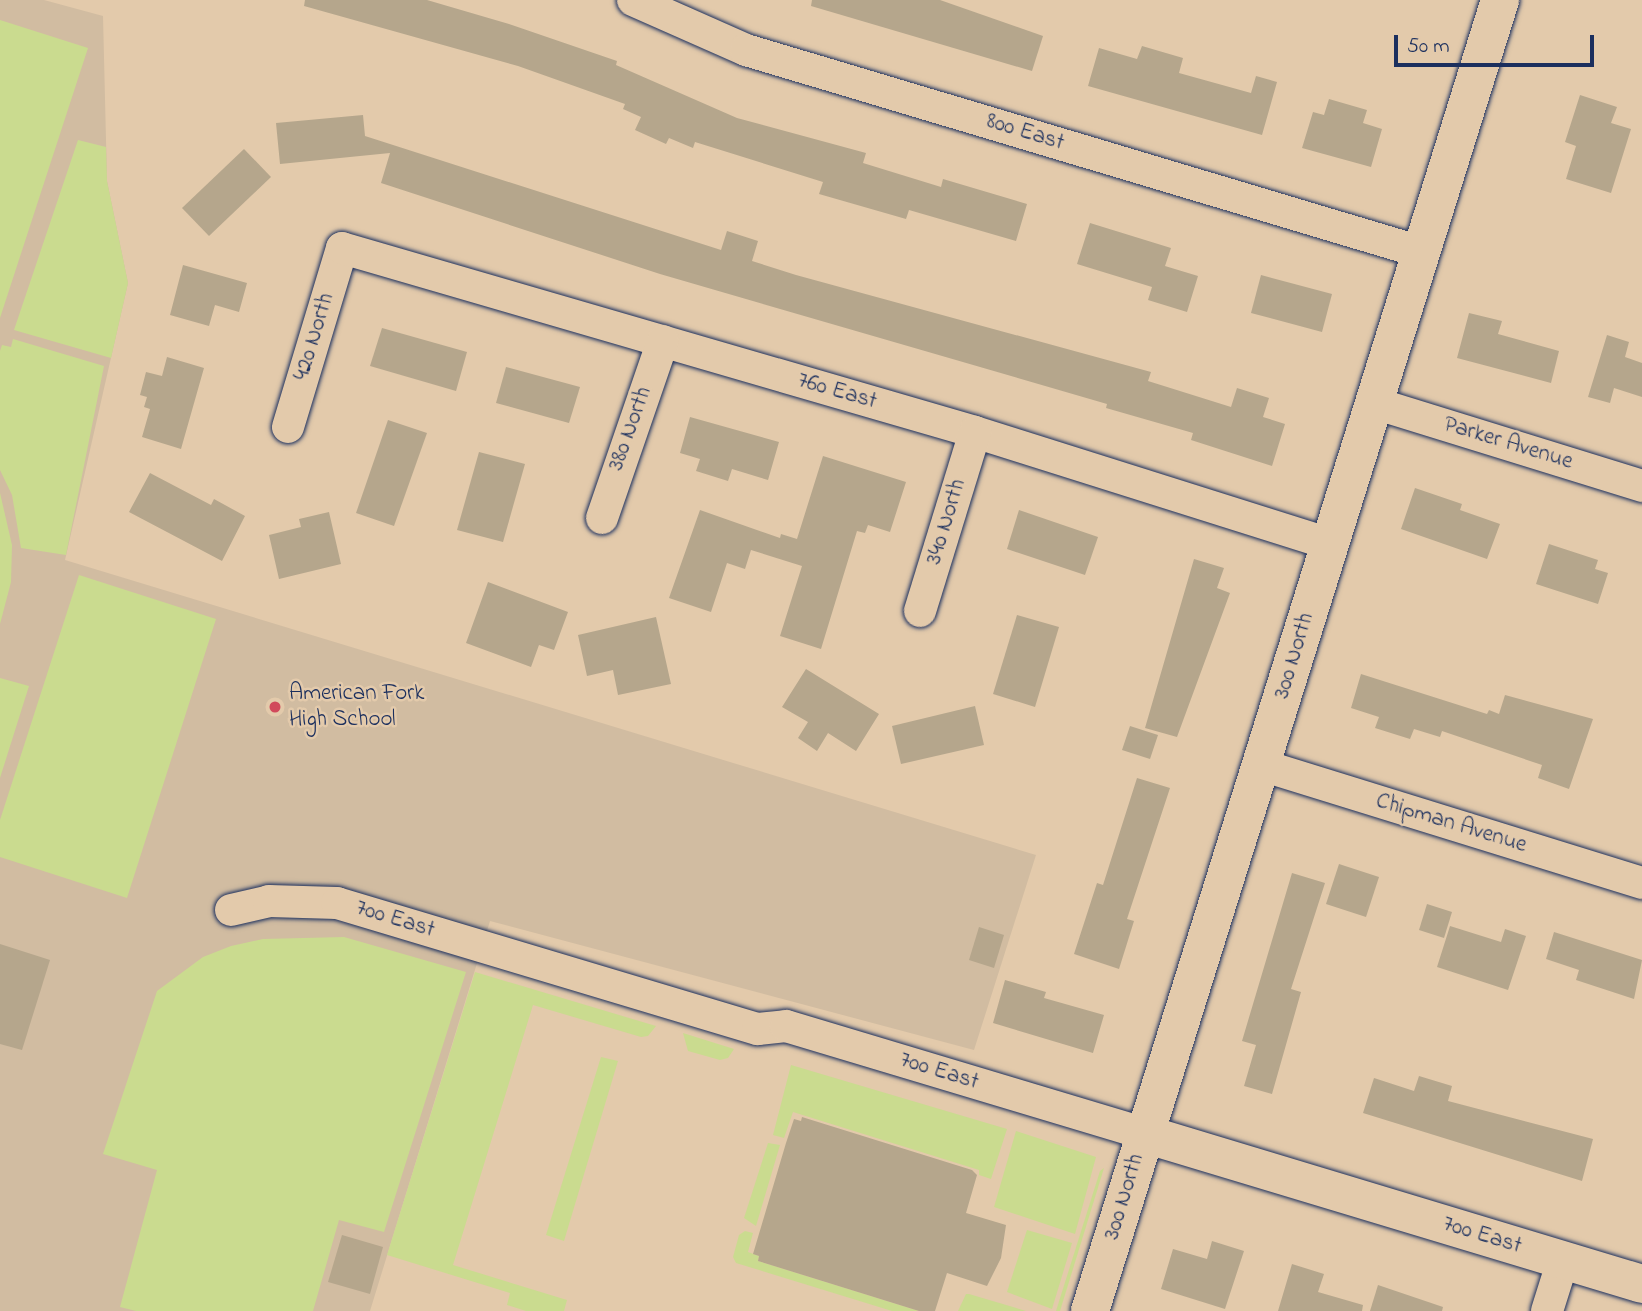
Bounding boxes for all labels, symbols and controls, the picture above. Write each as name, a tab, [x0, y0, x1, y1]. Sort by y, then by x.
scale bar	[1397, 21, 1596, 65]
text: 50 m	[1407, 32, 1450, 62]
street label: 800 East	[983, 108, 1067, 158]
street label: 420 North	[289, 290, 341, 384]
street label: 760 East	[794, 368, 880, 416]
street label: 380 North	[603, 383, 659, 475]
street label: Parker Avenue	[1440, 411, 1576, 477]
street label: 340 North	[921, 476, 973, 568]
street label: 300 North	[1269, 610, 1321, 702]
place label: American Fork High School	[289, 680, 424, 734]
marker: American Fork High School	[267, 699, 283, 715]
street label: Chipman Avenue	[1372, 788, 1530, 860]
street label: 700 East	[352, 895, 438, 945]
street label: 700 East	[896, 1047, 982, 1097]
street label: 300 North	[1099, 1151, 1151, 1243]
street label: 700 East	[1439, 1211, 1525, 1261]

